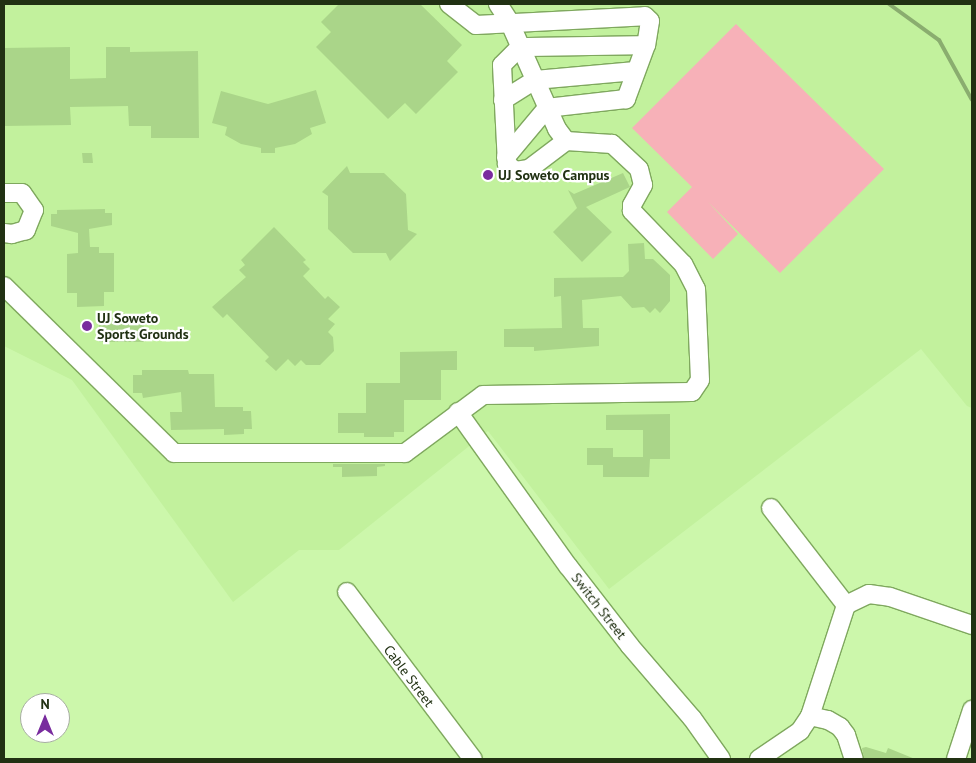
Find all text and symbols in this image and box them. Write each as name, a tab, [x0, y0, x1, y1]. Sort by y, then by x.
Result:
place label: UJ Soweto Campus	[498, 167, 610, 183]
marker: UJ Soweto Campus	[482, 169, 494, 181]
place label: UJ Soweto Sports Grounds	[97, 310, 189, 342]
marker: UJ Soweto Sports Grounds	[81, 320, 93, 332]
street label: Switch Street	[568, 569, 630, 643]
street label: Cable Street	[380, 642, 438, 710]
north arrow	[20, 693, 70, 743]
text: N	[40, 695, 50, 713]

